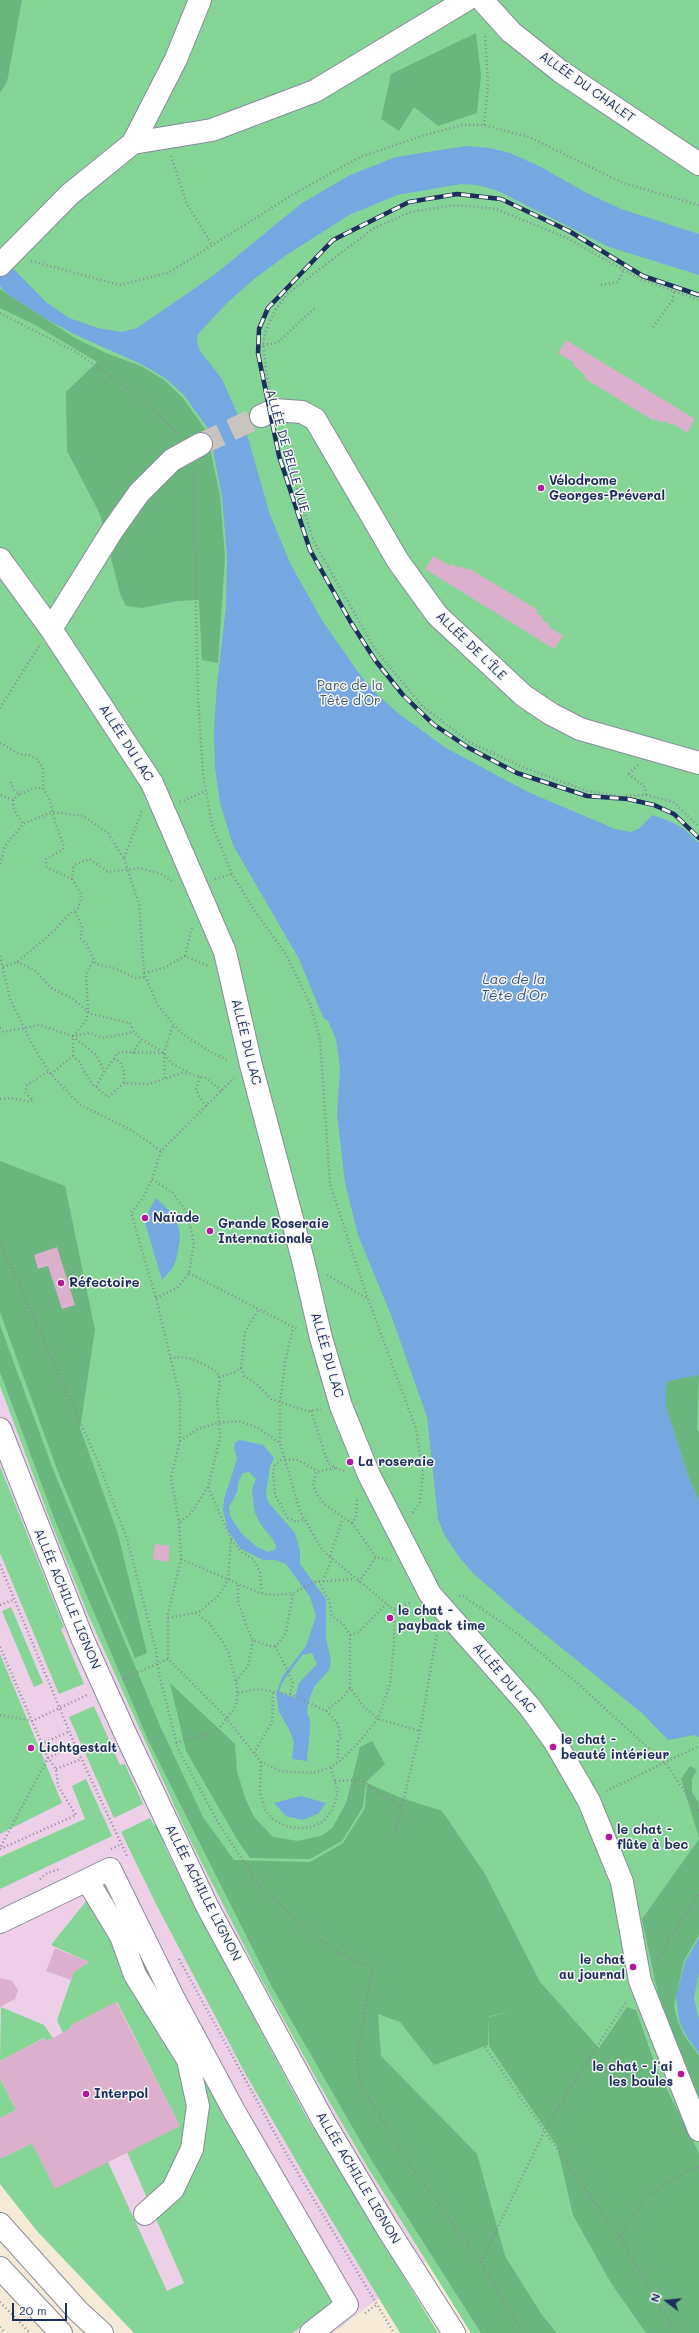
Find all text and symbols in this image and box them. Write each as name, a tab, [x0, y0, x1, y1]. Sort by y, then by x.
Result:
street label: ALLÉE DU CHALET	[536, 48, 638, 126]
street label: ALLÉE DE BELLE VUE	[262, 388, 312, 514]
place label: Vélodrome Georges-Préveral	[549, 473, 665, 504]
marker: Vélodrome Georges-Préveral	[536, 483, 546, 493]
street label: ALLÉE DE L'ÎLE	[433, 608, 509, 684]
park label: Parc de la Tête d'Or	[317, 678, 383, 709]
street label: ALLÉE DU LAC	[96, 702, 156, 784]
water label: Lac de la Tête d'Or	[481, 972, 547, 1004]
street label: ALLÉE DU LAC	[228, 998, 264, 1086]
place label: Naïade	[153, 1210, 199, 1226]
marker: Naïade	[140, 1213, 150, 1223]
place label: Grande Roseraie Internationale	[218, 1216, 329, 1247]
marker: Grande Roseraie Internationale	[205, 1226, 215, 1236]
place label: Réfectoire	[69, 1275, 139, 1291]
marker: Réfectoire	[56, 1278, 66, 1288]
street label: ALLÉE DU LAC	[307, 1311, 347, 1399]
place label: La roseraie	[358, 1454, 434, 1470]
marker: La roseraie	[345, 1457, 355, 1467]
street label: ALLÉE ACHILLE LIGNON	[30, 1526, 104, 1672]
place label: le chat - payback time	[398, 1603, 485, 1634]
marker: le chat - payback time	[385, 1613, 395, 1623]
street label: ALLÉE DU LAC	[469, 1640, 539, 1716]
place label: le chat - beauté intérieur	[561, 1732, 669, 1763]
place label: Lichtgestalt	[39, 1740, 117, 1756]
marker: le chat - beauté intérieur	[548, 1742, 558, 1752]
marker: Lichtgestalt	[26, 1743, 36, 1753]
street label: ALLÉE ACHILLE LIGNON	[162, 1822, 244, 1964]
place label: le chat - flûte à bec	[617, 1822, 688, 1853]
marker: le chat - flûte à bec	[604, 1832, 614, 1842]
place label: le chat au journal	[559, 1952, 625, 1983]
marker: le chat au journal	[628, 1962, 638, 1972]
place label: le chat - j'ai les boules	[592, 2059, 673, 2090]
marker: le chat - j'ai les boules	[676, 2069, 686, 2079]
place label: Interpol	[94, 2086, 148, 2102]
marker: Interpol	[81, 2089, 91, 2099]
street label: ALLÉE ACHILLE LIGNON	[312, 2109, 404, 2247]
north arrow	[647, 2281, 687, 2321]
text: N	[647, 2291, 663, 2304]
scale bar	[14, 2295, 69, 2321]
text: 20 m	[19, 2302, 47, 2318]

